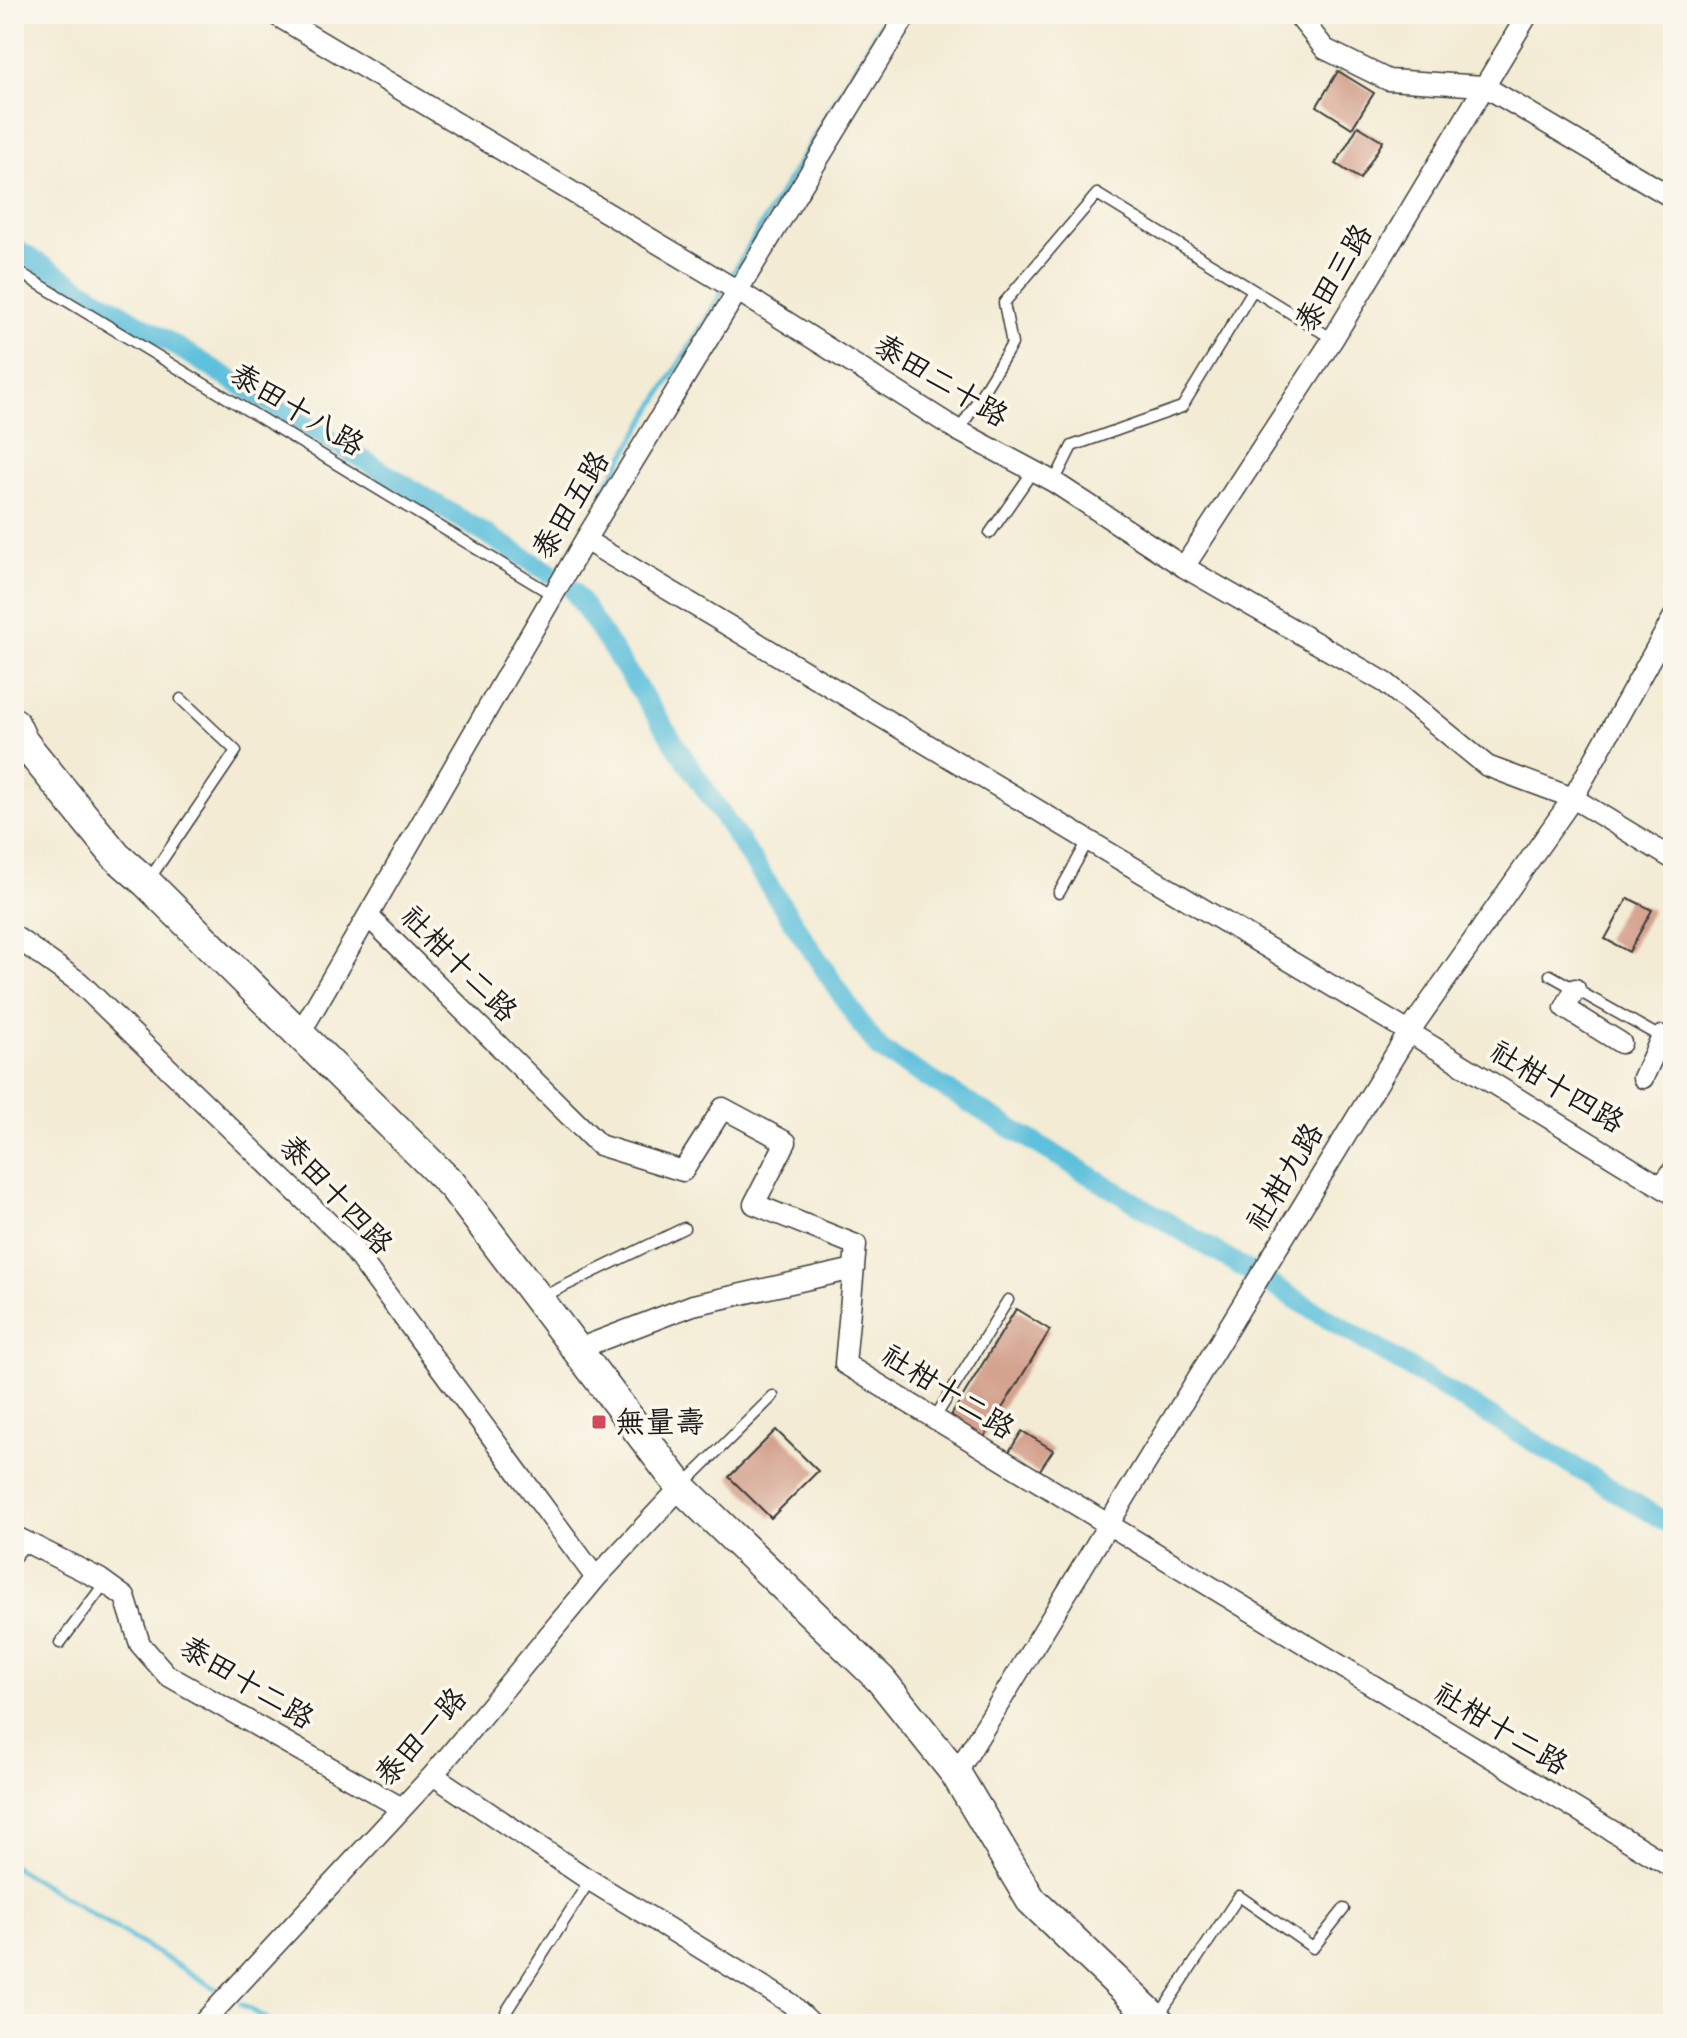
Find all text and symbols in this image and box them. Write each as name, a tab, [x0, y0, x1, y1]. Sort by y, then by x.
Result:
street label: 泰田三路	[1288, 218, 1380, 338]
street label: 泰田二十路	[868, 327, 1014, 435]
street label: 泰田十八路	[224, 356, 370, 464]
street label: 泰田五路	[525, 445, 617, 565]
street label: 社柑十二路	[394, 899, 524, 1029]
street label: 社柑十四路	[1484, 1033, 1630, 1141]
street label: 社柑九路	[1239, 1117, 1331, 1237]
street label: 泰田十四路	[272, 1128, 400, 1262]
street label: 社柑十二路	[875, 1337, 1021, 1447]
place label: 無量壽	[615, 1405, 705, 1440]
marker: 無量壽	[590, 1413, 608, 1431]
street label: 泰田十二路	[174, 1629, 320, 1737]
street label: 社柑十二路	[1428, 1675, 1574, 1783]
street label: 泰田一路	[368, 1681, 474, 1793]

